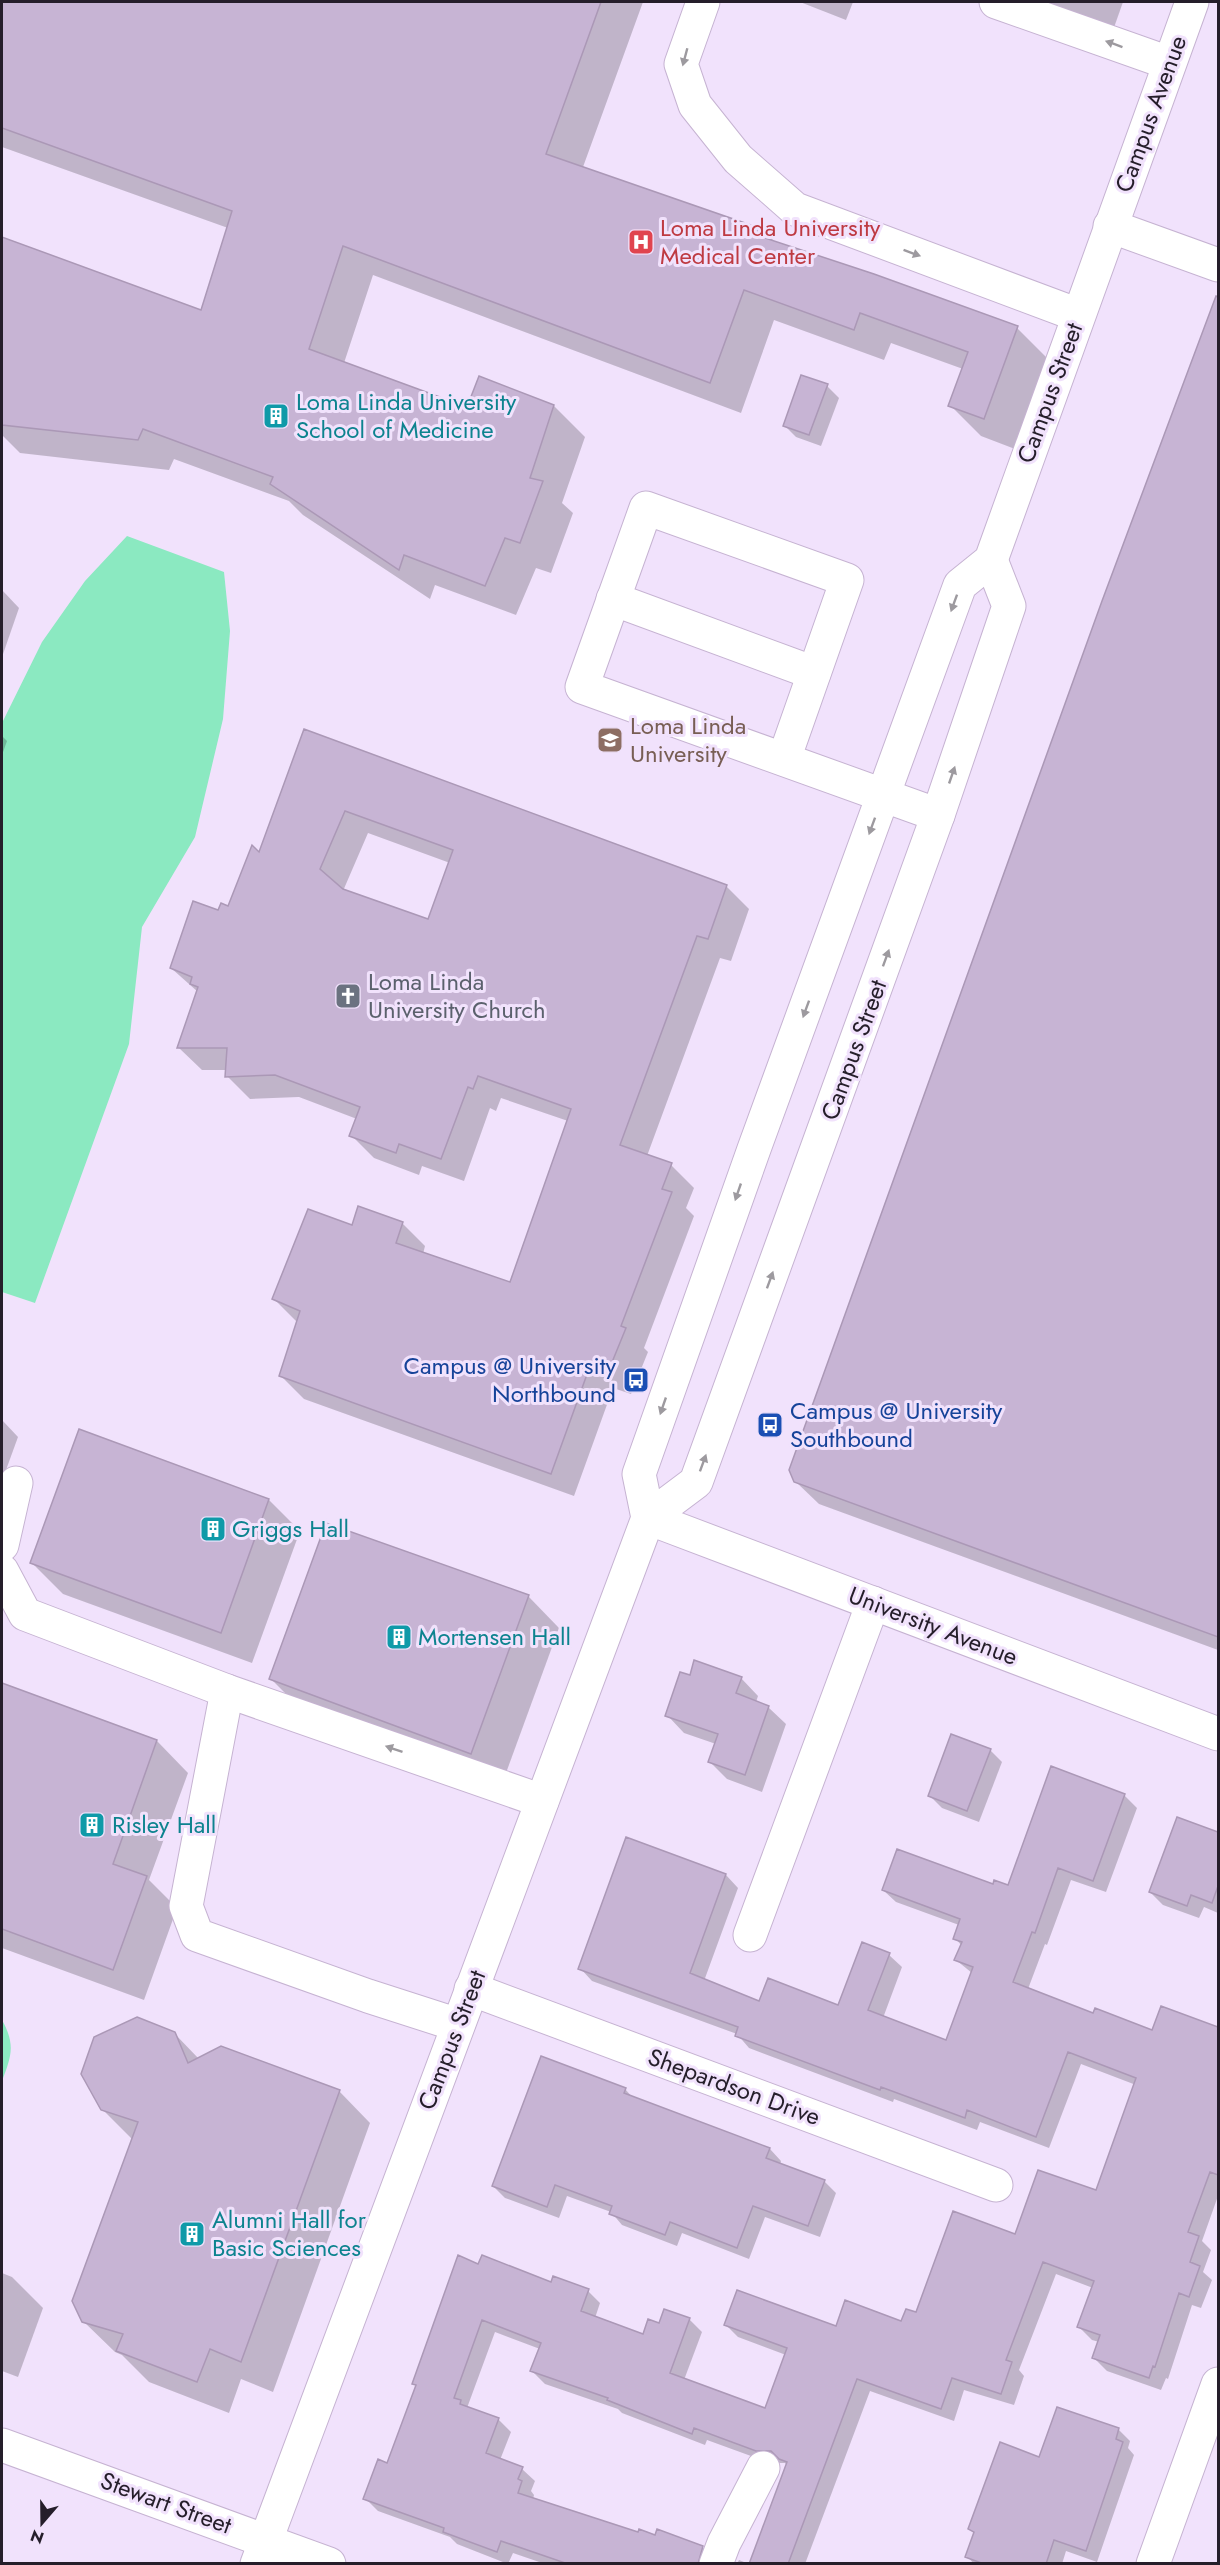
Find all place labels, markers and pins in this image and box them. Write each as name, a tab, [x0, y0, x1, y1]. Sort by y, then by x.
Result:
place label: Loma Linda University Medical Center	[660, 210, 881, 273]
hospital icon: Loma Linda University Medical Center	[626, 227, 656, 257]
place label: Loma Linda University School of Medicine	[296, 384, 517, 447]
building icon: Loma Linda University School of Medicine	[261, 401, 291, 431]
place label: Loma Linda University	[630, 708, 746, 771]
school or university icon: Loma Linda University	[595, 725, 625, 755]
place label: Loma Linda University Church	[368, 964, 546, 1027]
church icon: Loma Linda University Church	[333, 981, 363, 1011]
place label: Campus @ University Northbound	[404, 1348, 616, 1411]
bus stop icon: Campus @ University Northbound	[621, 1365, 651, 1395]
place label: Campus @ University Southbound	[790, 1393, 1003, 1456]
bus stop icon: Campus @ University Southbound	[755, 1410, 785, 1440]
place label: Griggs Hall	[232, 1511, 349, 1546]
building icon: Griggs Hall	[198, 1514, 228, 1544]
place label: Mortensen Hall	[418, 1619, 571, 1654]
building icon: Mortensen Hall	[384, 1622, 414, 1652]
place label: Risley Hall	[112, 1807, 216, 1842]
building icon: Risley Hall	[77, 1810, 107, 1840]
place label: Alumni Hall for Basic Sciences	[212, 2202, 367, 2265]
building icon: Alumni Hall for Basic Sciences	[177, 2219, 207, 2249]

